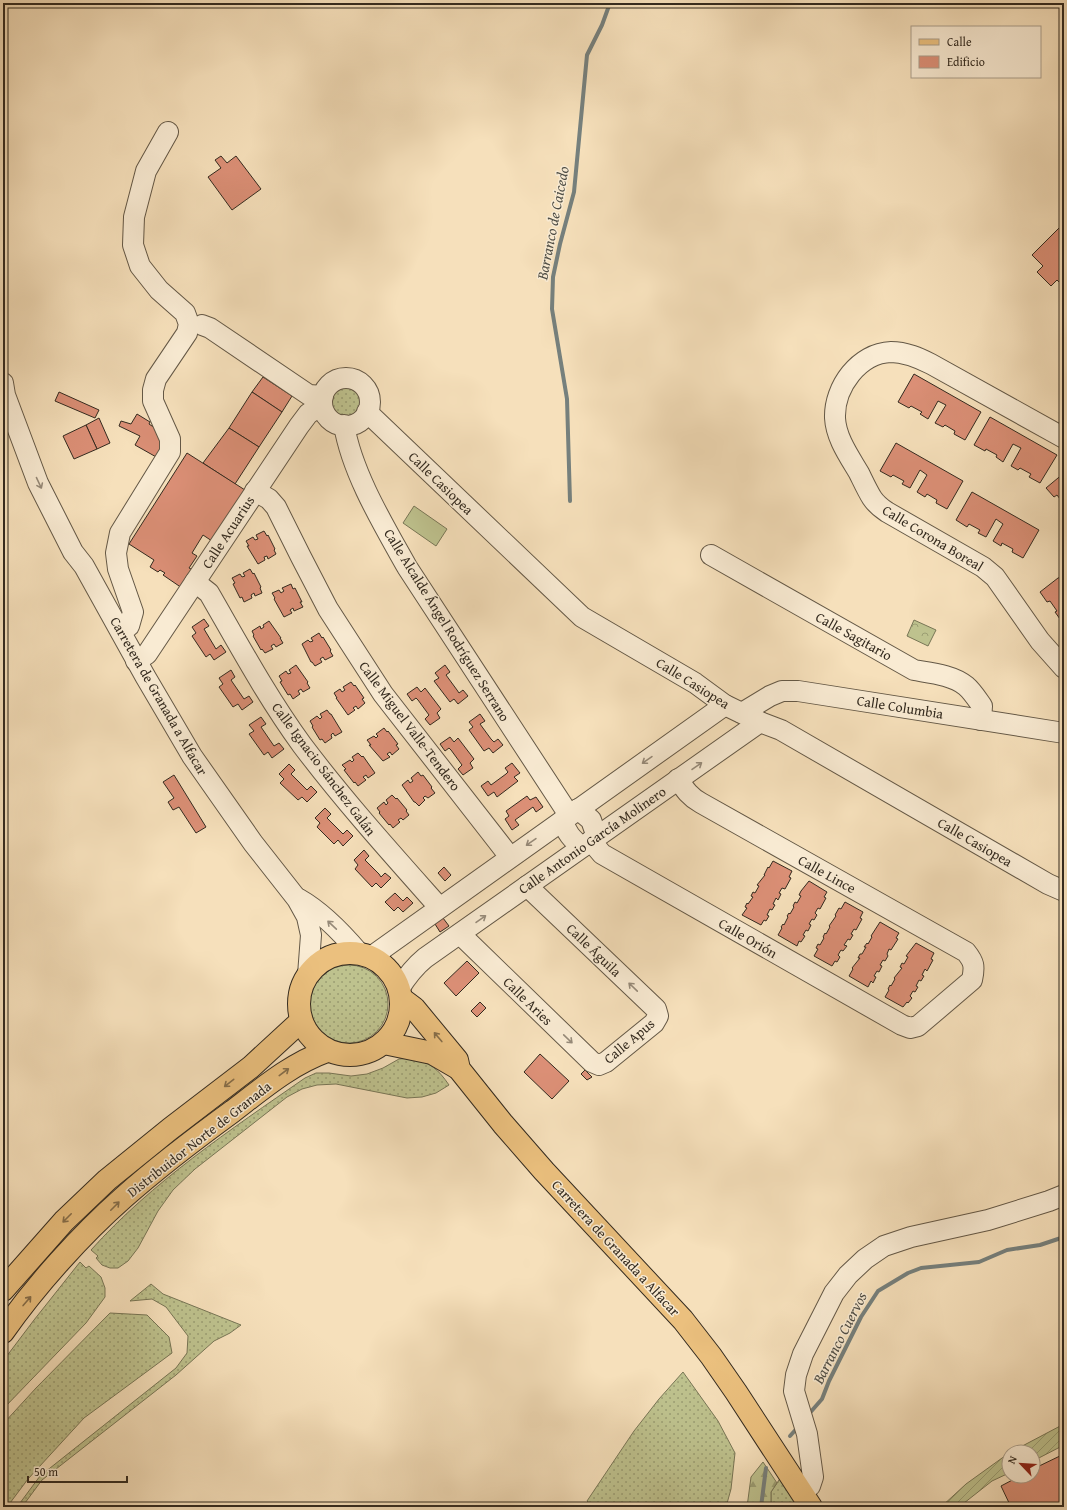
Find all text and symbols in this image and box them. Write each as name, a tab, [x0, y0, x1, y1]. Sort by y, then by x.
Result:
legend	[911, 26, 1041, 78]
text: Calle	[947, 33, 972, 50]
text: Edificio	[947, 53, 985, 70]
water label: Barranco de Caicedo	[531, 164, 574, 282]
street label: Calle Casiopea	[404, 447, 478, 519]
one-way arrow	[36, 477, 43, 489]
street label: Calle Acuarius	[197, 492, 259, 572]
street label: Calle Corona Boreal	[879, 500, 987, 576]
street label: Calle Alcalde Ángel Rodríguez Serrano	[379, 525, 515, 725]
street label: Calle Sagitario	[812, 607, 896, 665]
street label: Carretera de Granada a Alfacar	[105, 613, 213, 779]
street label: Calle Casiopea	[652, 652, 734, 714]
street label: Calle Miguel Valle-Tendero	[354, 657, 466, 795]
street label: Calle Columbia	[855, 690, 945, 724]
street label: Calle Ignacio Sánchez Galán	[267, 698, 381, 840]
one-way arrow	[642, 756, 653, 764]
one-way arrow	[692, 762, 703, 770]
street label: Calle Antonio García Molinero	[514, 781, 670, 899]
street label: Calle Casiopea	[934, 813, 1016, 872]
one-way arrow	[526, 838, 537, 846]
street label: Calle Lince	[795, 850, 860, 898]
street label: Calle Orión	[715, 913, 781, 963]
one-way arrow	[475, 915, 486, 923]
street label: Calle Águila	[562, 919, 626, 982]
one-way arrow	[327, 920, 337, 930]
street label: Calle Aries	[499, 972, 557, 1030]
one-way arrow	[628, 982, 638, 992]
street label: Calle Apus	[599, 1014, 659, 1068]
one-way arrow	[433, 1031, 442, 1042]
one-way arrow	[563, 1034, 573, 1044]
one-way arrow	[278, 1068, 289, 1077]
street label: Distribuidor Norte de Granada	[123, 1076, 275, 1202]
one-way arrow	[224, 1079, 235, 1087]
street label: Carretera de Granada a Alfacar	[547, 1175, 685, 1321]
one-way arrow	[110, 1201, 120, 1211]
one-way arrow	[62, 1213, 72, 1223]
water label: Barranco Cuervos	[807, 1288, 872, 1388]
one-way arrow	[22, 1296, 31, 1307]
north arrow	[1001, 1444, 1041, 1484]
text: N	[1003, 1452, 1021, 1466]
scale bar	[28, 1458, 127, 1484]
text: 50 m	[34, 1463, 58, 1480]

